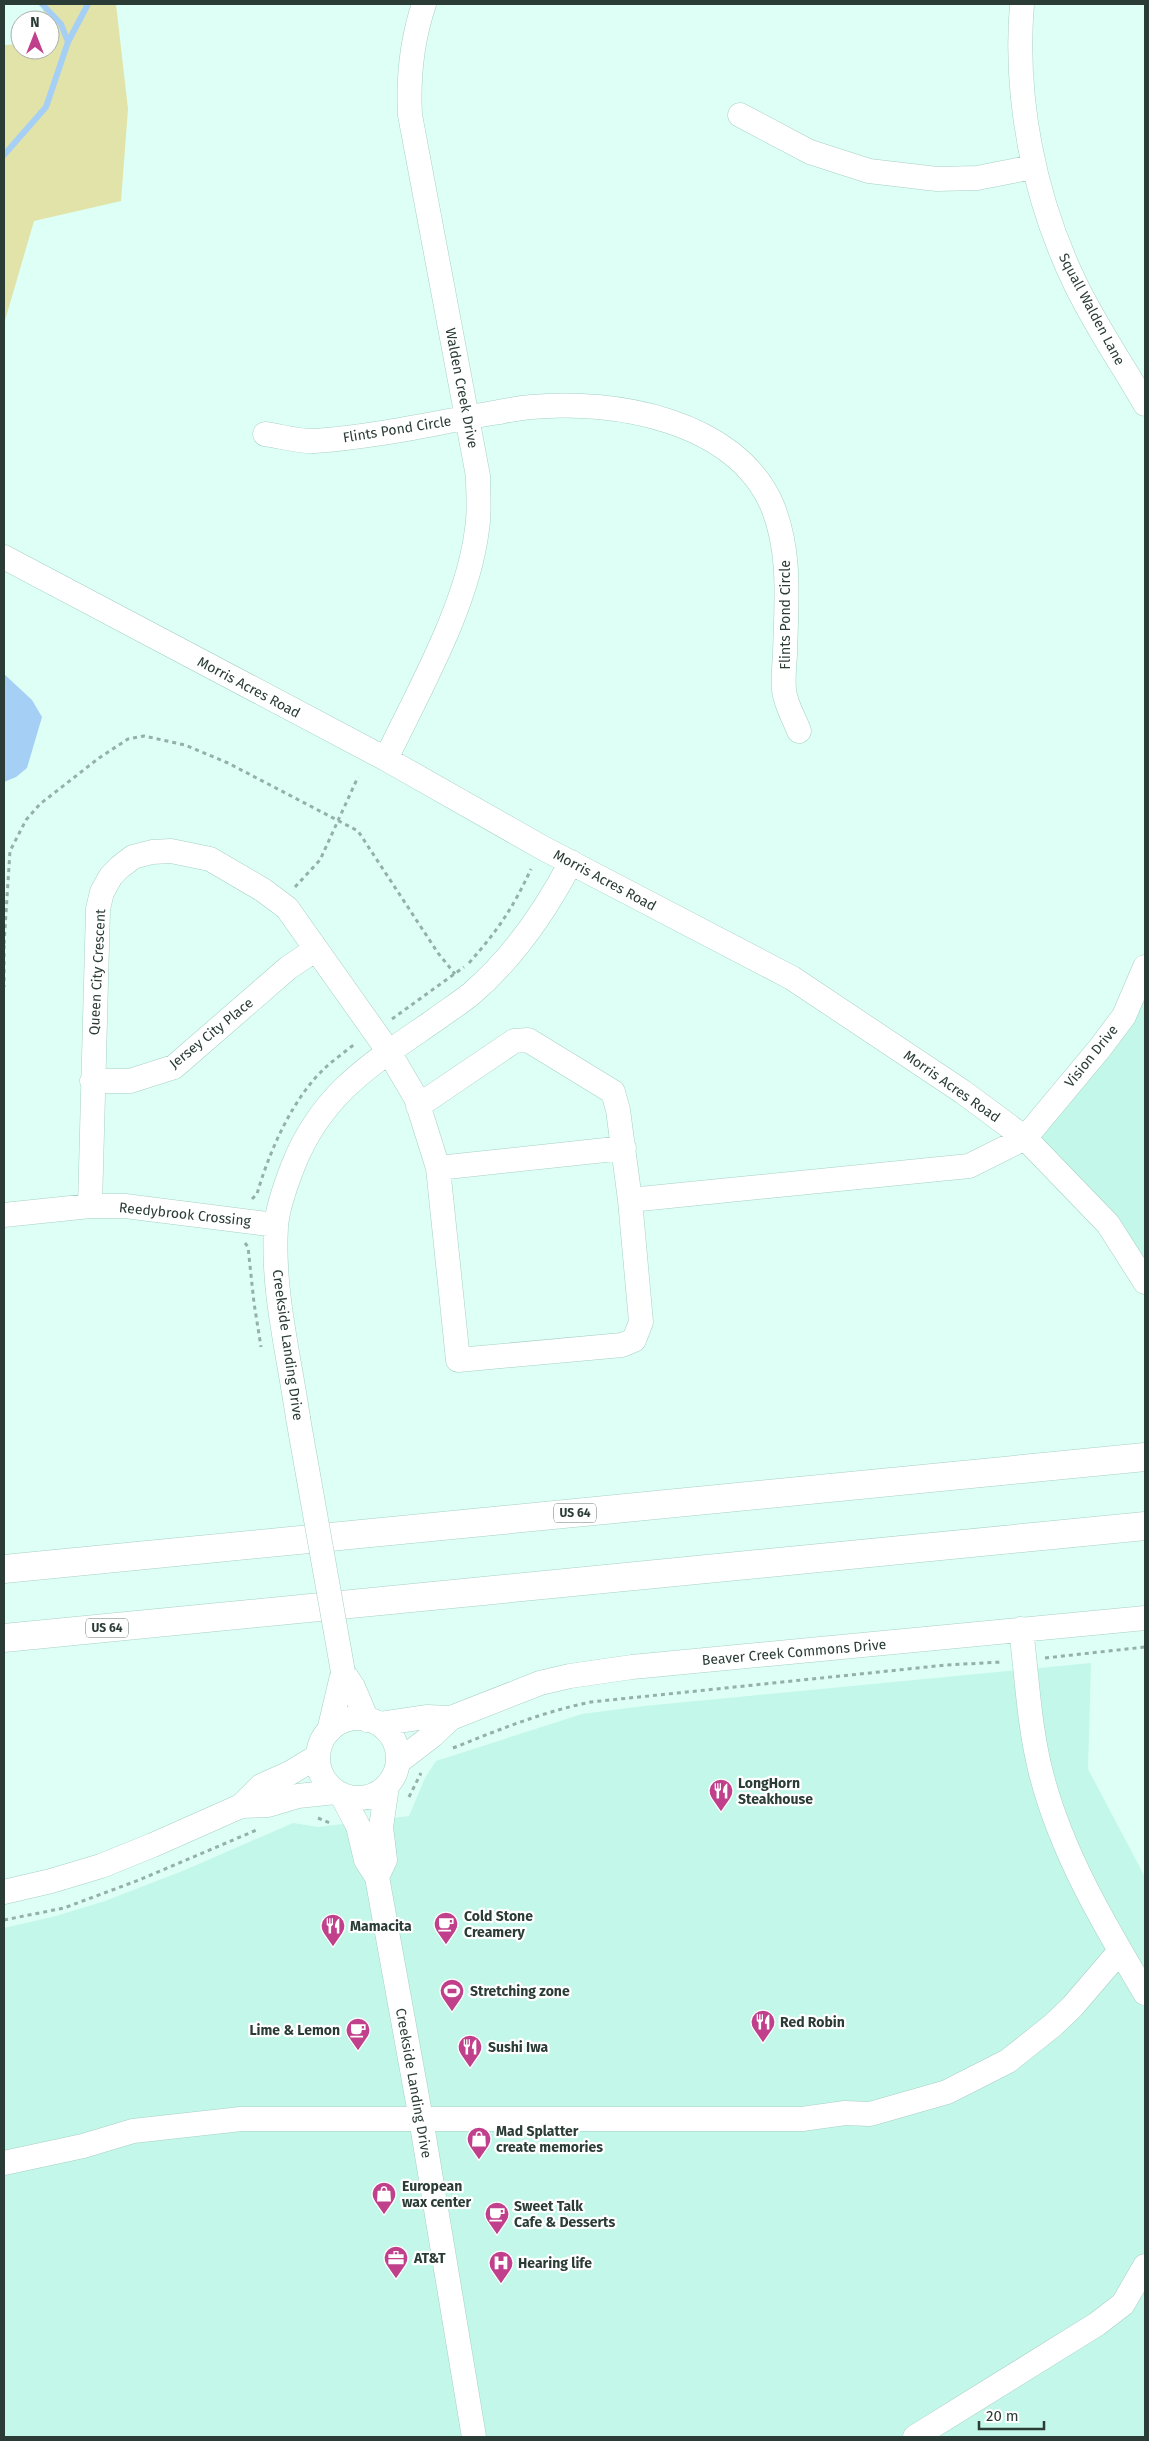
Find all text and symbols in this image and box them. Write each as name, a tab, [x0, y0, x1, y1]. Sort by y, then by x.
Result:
north arrow	[10, 10, 60, 60]
text: N	[30, 14, 40, 31]
street label: Squall Walden Lane	[1055, 250, 1128, 368]
street label: Walden Creek Drive	[442, 327, 482, 450]
street label: Flints Pond Circle	[342, 413, 453, 446]
street label: Flints Pond Circle	[777, 560, 794, 670]
street label: Morris Acres Road	[194, 653, 303, 722]
street label: Morris Acres Road	[550, 846, 659, 915]
street label: Queen City Crescent	[86, 908, 109, 1036]
street label: Jersey City Place	[166, 994, 257, 1072]
street label: Vision Drive	[1061, 1022, 1122, 1091]
street label: Morris Acres Road	[900, 1047, 1003, 1126]
street label: Reedybrook Crossing	[118, 1199, 252, 1230]
street label: Creekside Landing Drive	[268, 1269, 307, 1422]
road number: US 64	[554, 1504, 596, 1522]
road number: US 64	[86, 1619, 128, 1638]
street label: Beaver Creek Commons Drive	[701, 1636, 887, 1669]
place label: LongHorn Steakhouse	[738, 1775, 813, 1808]
restaurant icon: LongHorn Steakhouse	[708, 1778, 734, 1812]
place label: Cold Stone Creamery	[464, 1908, 533, 1941]
cafe icon: Cold Stone Creamery	[433, 1911, 459, 1945]
restaurant icon: Mamacita	[320, 1913, 346, 1947]
place label: Mamacita	[350, 1918, 412, 1935]
sports icon: Stretching zone	[439, 1978, 465, 2012]
place label: Stretching zone	[470, 1983, 570, 2000]
street label: Creekside Landing Drive	[392, 2007, 435, 2159]
restaurant icon: Red Robin	[750, 2009, 776, 2043]
place label: Red Robin	[780, 2014, 845, 2031]
cafe icon: Lime & Lemon	[345, 2017, 371, 2051]
place label: Lime & Lemon	[249, 2022, 340, 2039]
restaurant icon: Sushi Iwa	[457, 2034, 483, 2068]
place label: Sushi Iwa	[488, 2039, 549, 2056]
place label: Mad Splatter create memories	[496, 2123, 603, 2156]
shop icon: Mad Splatter create memories	[466, 2126, 492, 2160]
place label: European wax center	[402, 2178, 472, 2211]
shop icon: European wax center	[371, 2181, 397, 2215]
place label: Sweet Talk Cafe & Desserts	[514, 2198, 615, 2231]
cafe icon: Sweet Talk Cafe & Desserts	[484, 2201, 510, 2235]
office icon: AT&T	[383, 2245, 409, 2279]
place label: AT&T	[413, 2250, 446, 2267]
hospital icon: Hearing life	[488, 2250, 514, 2284]
place label: Hearing life	[518, 2255, 592, 2272]
scale bar	[979, 2398, 1044, 2430]
text: 20 m	[986, 2407, 1019, 2425]

